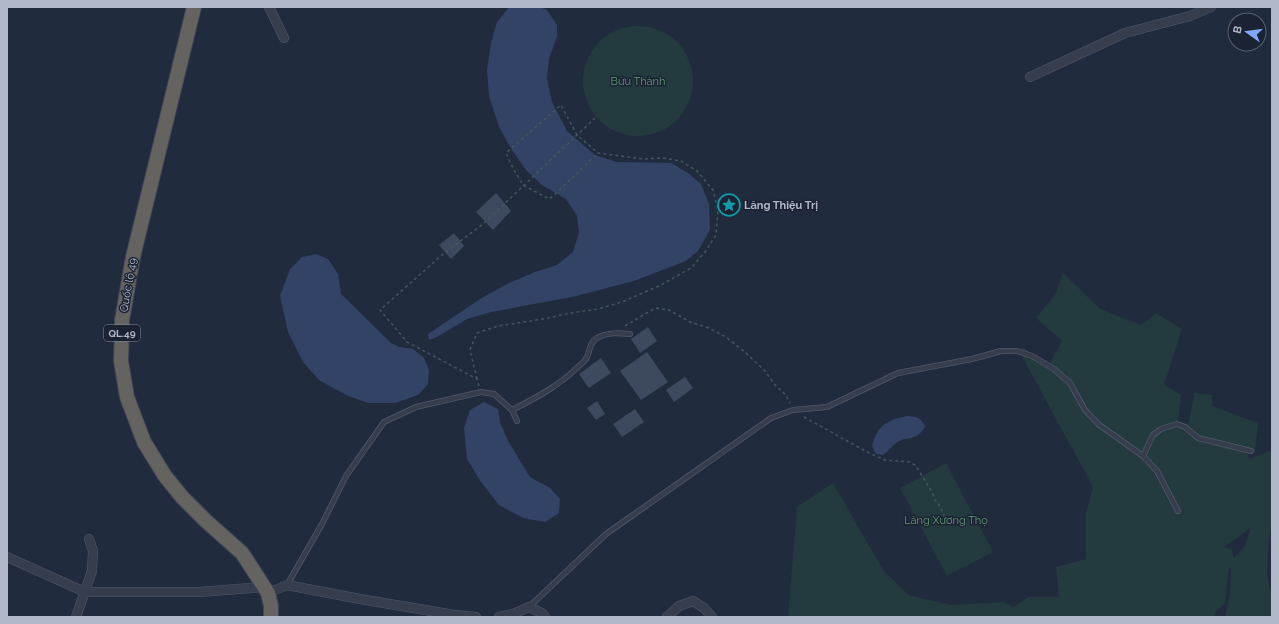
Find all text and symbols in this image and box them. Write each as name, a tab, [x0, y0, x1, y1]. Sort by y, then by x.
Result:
north arrow	[1227, 12, 1267, 52]
text: B	[1231, 24, 1245, 35]
park label: Bửu Thành	[611, 75, 665, 88]
place icon: Lăng Thiệu Trị	[716, 192, 742, 218]
place label: Lăng Thiệu Trị	[744, 199, 818, 212]
street label: Quốc lộ 49	[117, 257, 140, 313]
road number: QL.49	[104, 325, 140, 341]
park label: Lăng Xương Thọ	[904, 514, 988, 527]

